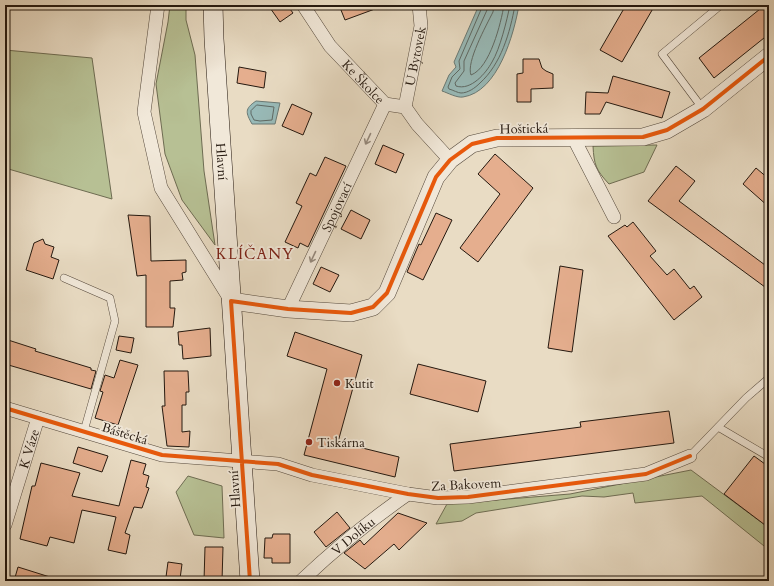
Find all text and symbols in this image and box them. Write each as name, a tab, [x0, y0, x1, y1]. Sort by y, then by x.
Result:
street label: U Bytovek	[401, 25, 431, 88]
street label: Ke Školce	[338, 56, 388, 108]
street label: Hoštická	[500, 120, 549, 138]
one-way arrow	[364, 133, 371, 145]
street label: Hlavní	[211, 143, 231, 181]
street label: Spojovací	[318, 179, 357, 235]
district label: KLÍČANY	[216, 244, 294, 264]
one-way arrow	[309, 251, 316, 263]
place label: Kutit	[345, 375, 374, 393]
marker: Kutit	[332, 378, 342, 388]
street label: Báštěcká	[99, 418, 150, 450]
street label: K Váze	[15, 427, 44, 471]
place label: Tiskárna	[317, 434, 365, 452]
marker: Tiskárna	[304, 437, 314, 447]
street label: Hlavní	[225, 469, 245, 508]
street label: Za Bakovem	[430, 474, 502, 496]
street label: V Dolíku	[328, 513, 379, 560]

